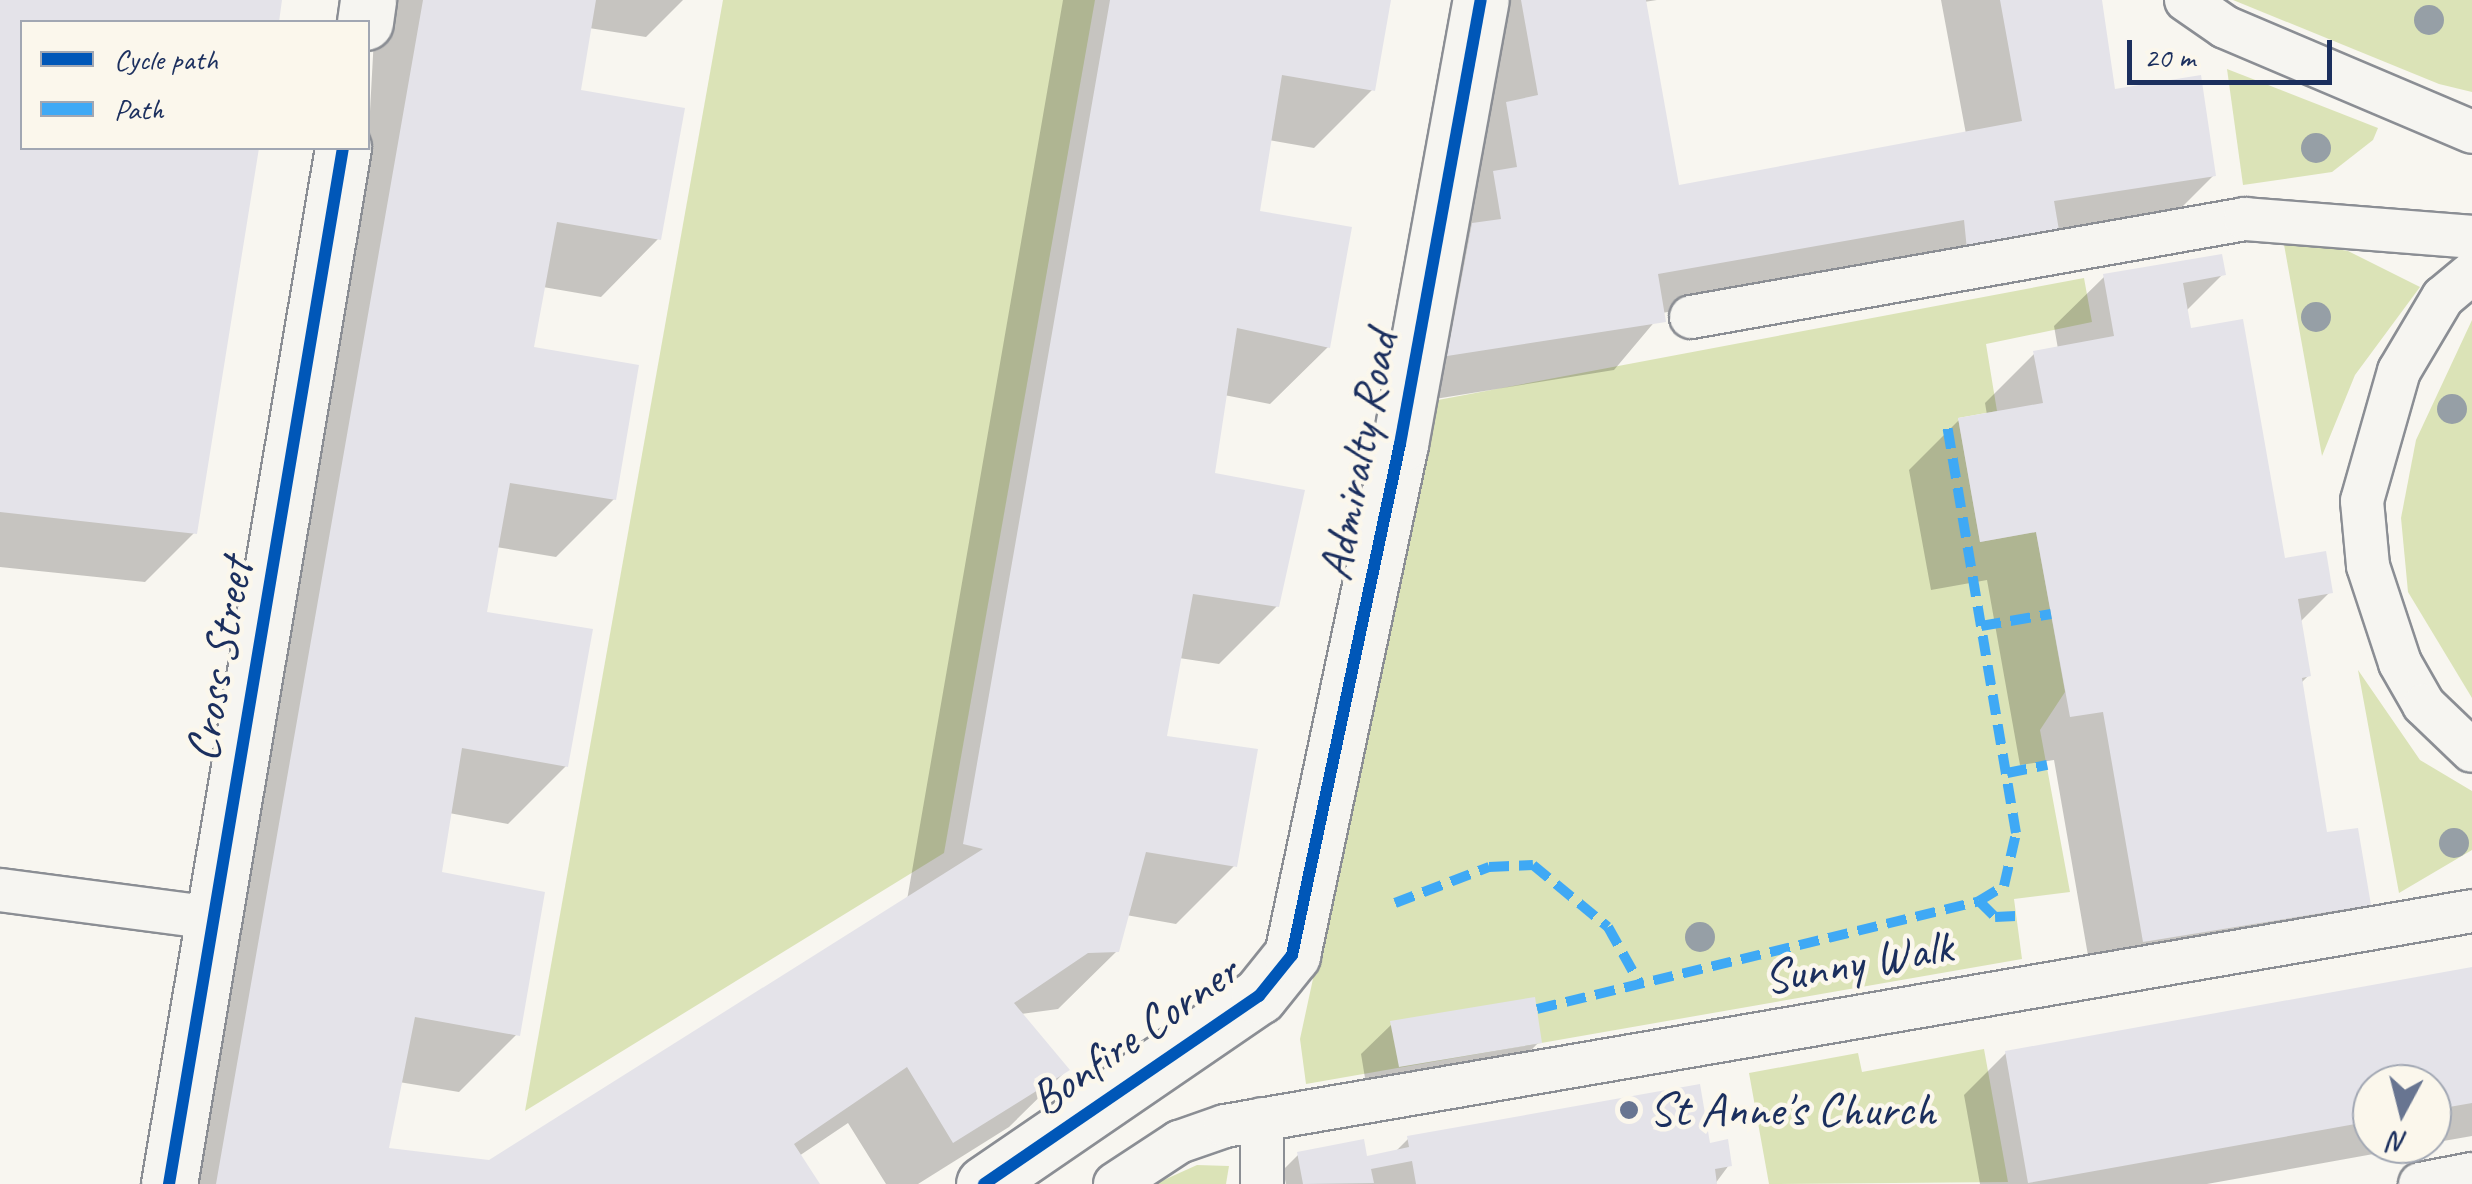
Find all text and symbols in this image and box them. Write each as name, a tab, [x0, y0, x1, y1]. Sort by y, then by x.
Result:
legend	[20, 20, 370, 150]
scale bar	[2132, 20, 2337, 82]
text: 20 m	[2144, 38, 2195, 76]
text: Cycle path	[114, 40, 218, 78]
text: Path	[114, 90, 163, 128]
street label: Admiralty Road	[1306, 328, 1410, 584]
street label: Cross Street	[173, 554, 265, 766]
street label: Sunny Walk	[1758, 917, 1958, 1007]
street label: Bonfire Corner	[1019, 942, 1249, 1128]
north arrow	[2352, 1064, 2452, 1164]
place label: St Anne's Church	[1649, 1081, 1937, 1139]
marker: St Anne's Church	[1618, 1099, 1640, 1121]
text: N	[2388, 1124, 2409, 1161]

